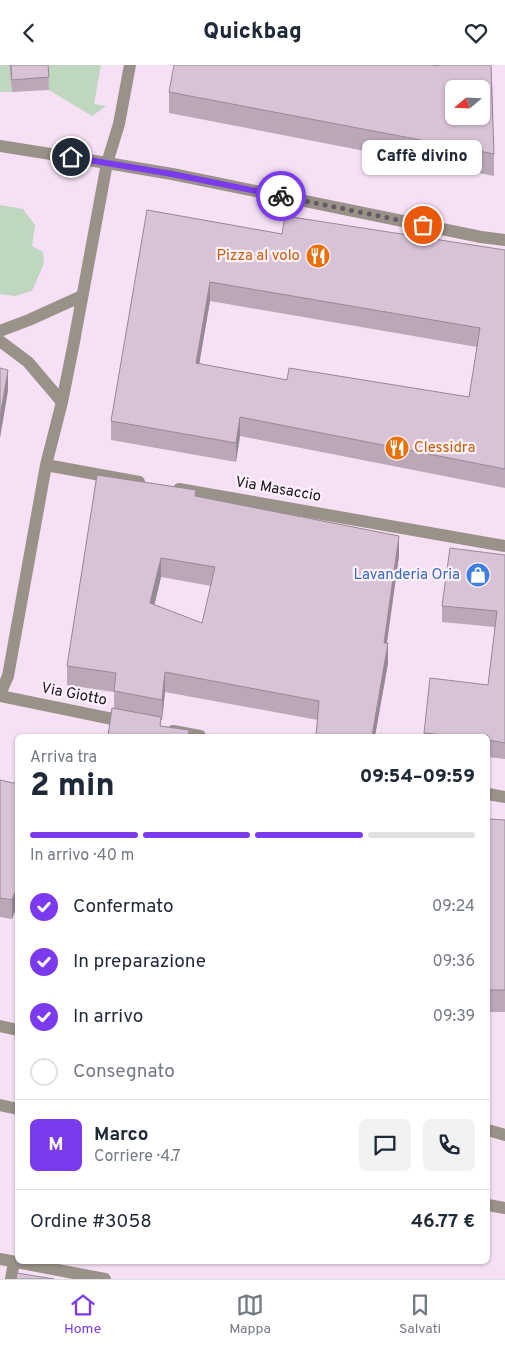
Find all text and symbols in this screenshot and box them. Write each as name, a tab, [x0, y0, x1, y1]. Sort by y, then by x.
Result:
icon: back	[15, 19, 43, 47]
text: Quickbag	[203, 19, 302, 46]
icon: heart	[462, 19, 490, 47]
north arrow	[445, 80, 490, 125]
map controls	[445, 80, 490, 125]
pin	[50, 136, 92, 178]
callout: Caffè divino	[363, 140, 483, 175]
icon: home	[57, 143, 85, 171]
text: Caffè divino	[376, 147, 468, 167]
courier	[256, 171, 306, 221]
icon: bike	[267, 182, 295, 210]
pin	[402, 204, 444, 246]
icon: bag	[409, 211, 437, 239]
restaurant icon: Pizza al volo	[305, 243, 331, 269]
place label: Pizza al volo	[217, 247, 300, 266]
restaurant icon: Clessidra	[384, 435, 410, 461]
place label: Clessidra	[414, 439, 475, 458]
street label: Via Masaccio	[234, 473, 322, 507]
shop icon: Lavanderia Oria	[465, 562, 491, 588]
place label: Lavanderia Oria	[354, 566, 460, 585]
street label: Via Giotto	[39, 679, 109, 711]
text: Arriva tra	[30, 748, 97, 768]
text: 09:54–09:59	[360, 765, 475, 789]
text: 2 min	[30, 767, 115, 807]
text: In arrivo · 40 m	[30, 846, 134, 866]
icon: check	[30, 893, 58, 921]
text: Confermato	[73, 895, 174, 919]
text: 09:24	[432, 897, 475, 917]
icon: check	[30, 948, 58, 976]
text: In preparazione	[73, 950, 206, 974]
text: 09:36	[432, 952, 475, 972]
icon: check	[30, 1003, 58, 1031]
text: In arrivo	[73, 1005, 143, 1029]
text: 09:39	[433, 1007, 475, 1027]
text: Consegnato	[73, 1060, 175, 1084]
button: chat	[359, 1119, 411, 1171]
button: phone	[423, 1119, 475, 1171]
text: Marco	[94, 1123, 149, 1147]
text: M	[48, 1133, 64, 1157]
text: Corriere · 4.7	[94, 1147, 181, 1167]
text: Ordine #3058	[30, 1210, 152, 1234]
text: 46.77 €	[411, 1210, 475, 1234]
tab: Home	[64, 1291, 101, 1338]
tab: Mappa	[229, 1291, 271, 1338]
tab: Salvati	[399, 1291, 441, 1338]

